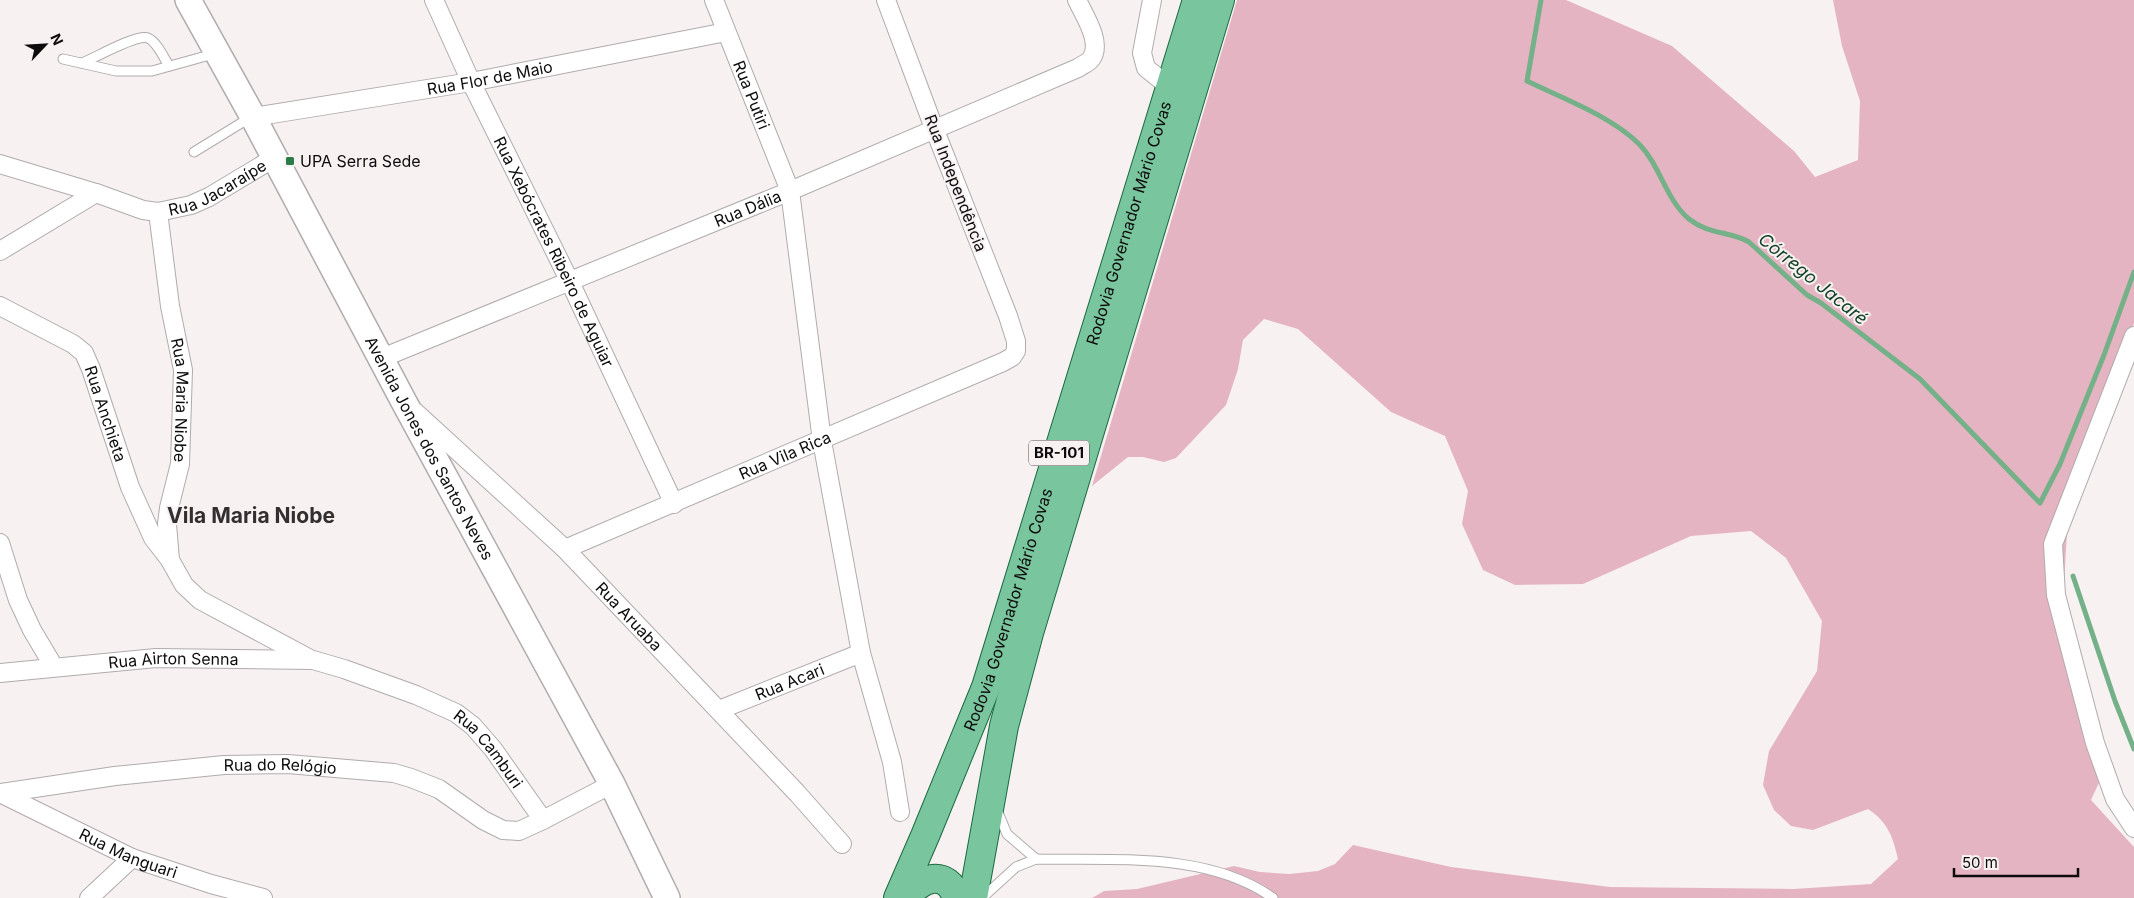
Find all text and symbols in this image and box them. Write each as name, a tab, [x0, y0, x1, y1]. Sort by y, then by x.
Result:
north arrow	[20, 20, 70, 70]
text: N	[47, 31, 67, 48]
street label: Rua Flor de Maio	[426, 56, 554, 99]
street label: Rua Putiri	[729, 58, 774, 132]
street label: Rodovia Governador Mário Covas	[1082, 99, 1175, 347]
street label: Rua Independência	[921, 112, 991, 254]
street label: Rua Xebócrates Ribeiro de Aguiar	[490, 133, 618, 370]
place label: UPA Serra Sede	[300, 151, 421, 171]
street label: Rua Jacaraípe	[166, 155, 270, 220]
marker: UPA Serra Sede	[284, 155, 296, 167]
street label: Rua Dália	[711, 186, 784, 231]
water label: Córrego Jacaré	[1755, 228, 1872, 329]
street label: Avenida Jones dos Santos Neves	[361, 333, 498, 563]
street label: Rua Maria Niobe	[167, 336, 193, 463]
street label: Rua Anchieta	[81, 363, 131, 464]
street label: Rua Vila Rica	[736, 427, 834, 484]
road number: BR-101	[1029, 440, 1089, 466]
street label: Rodovia Governador Mário Covas	[959, 486, 1056, 734]
district label: Vila Maria Niobe	[167, 503, 335, 528]
street label: Rua Aruaba	[592, 578, 666, 655]
street label: Rua Airton Senna	[107, 648, 239, 673]
street label: Rua Acari	[752, 659, 827, 705]
street label: Rua Camburi	[450, 705, 527, 792]
street label: Rua do Relógio	[223, 754, 337, 778]
street label: Rua Manguari	[76, 824, 180, 882]
scale bar	[1954, 846, 2078, 878]
text: 50 m	[1962, 853, 1998, 872]

